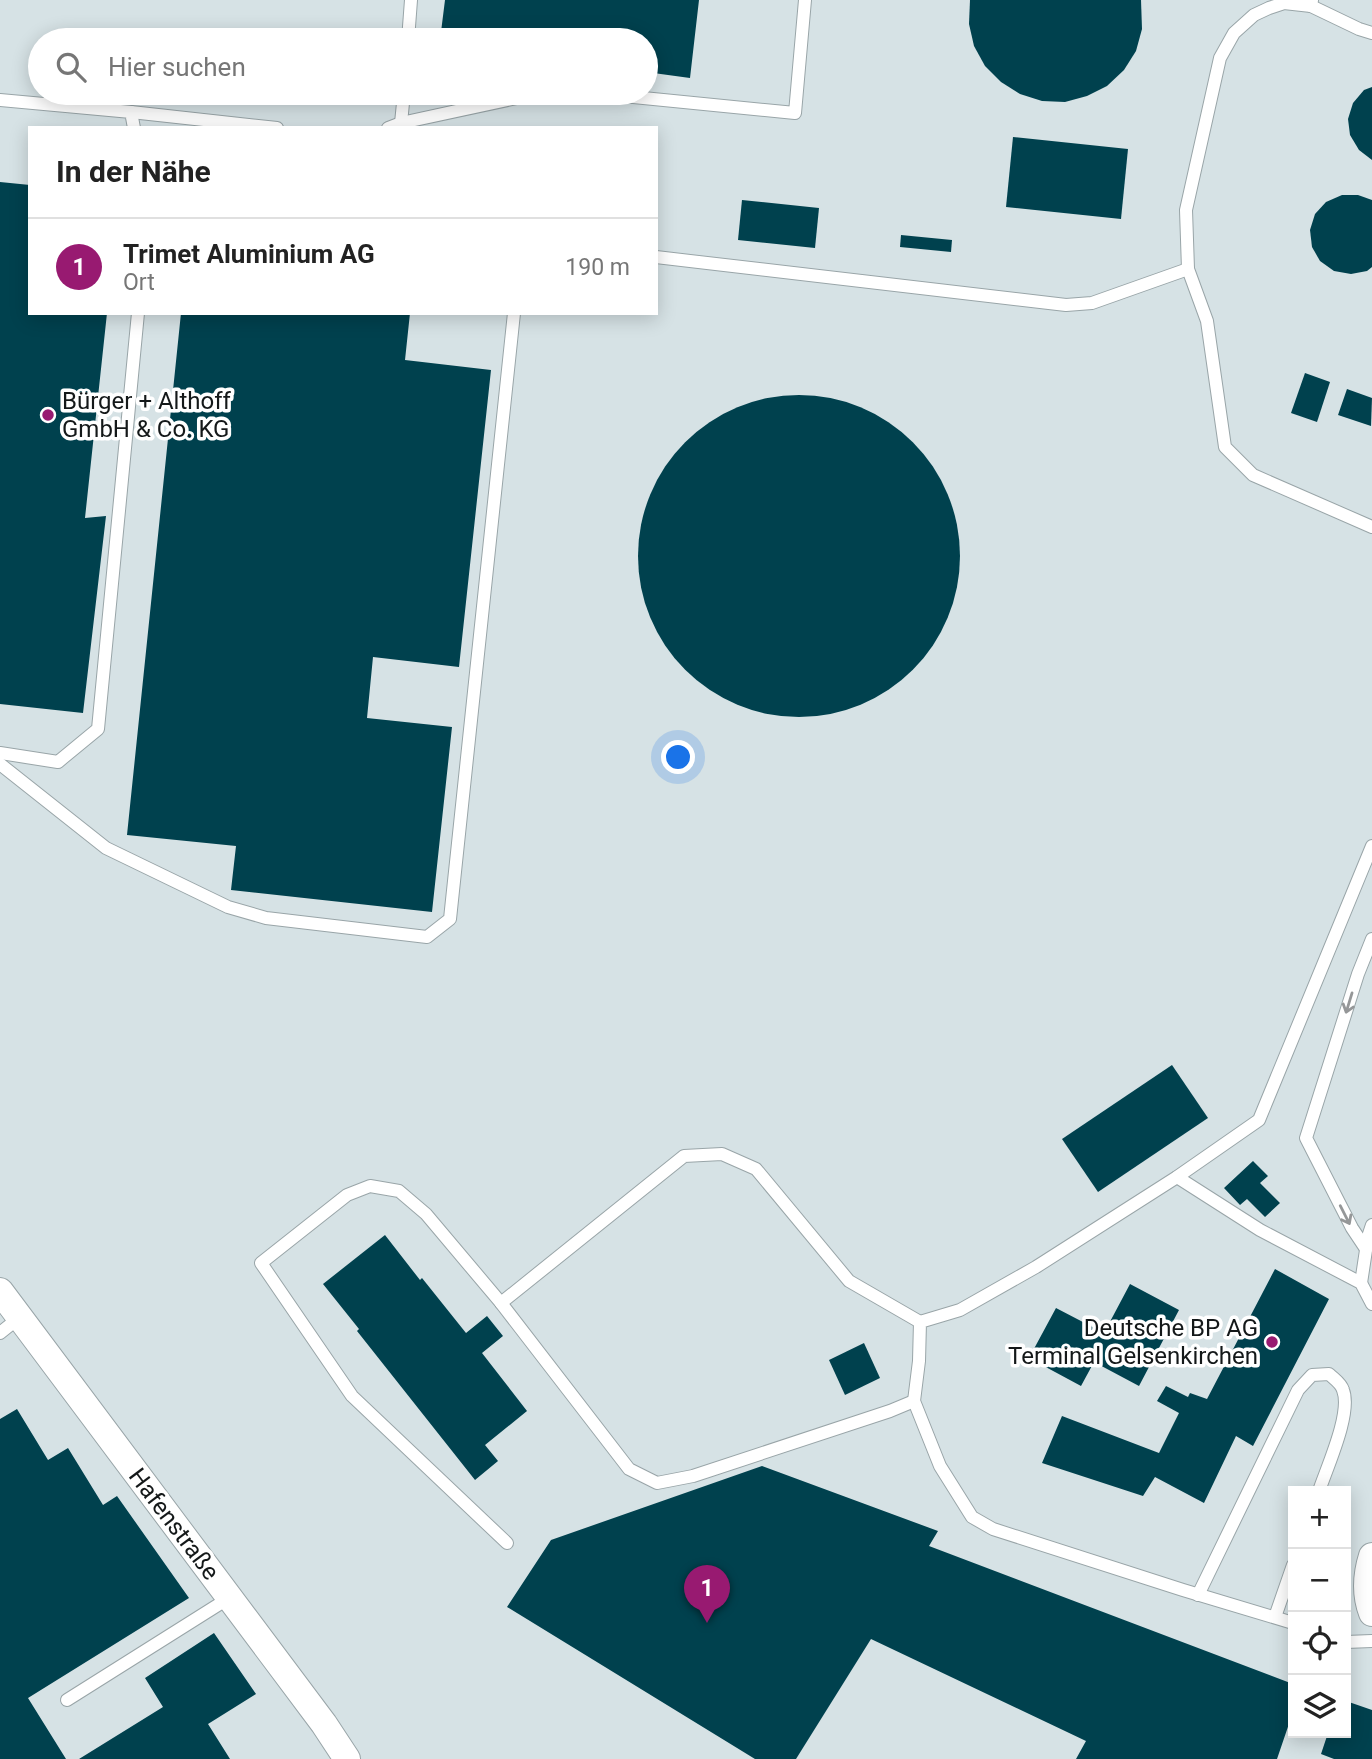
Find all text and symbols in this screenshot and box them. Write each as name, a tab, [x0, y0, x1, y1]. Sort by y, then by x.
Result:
search box	[28, 28, 658, 105]
icon: search	[52, 48, 90, 86]
text: Hier suchen	[108, 52, 246, 82]
text: In der Nähe	[56, 154, 211, 189]
text: Trimet Aluminium AG	[123, 239, 375, 269]
text: 1	[72, 254, 86, 281]
text: 190 m	[565, 254, 630, 281]
text: Ort	[123, 269, 155, 296]
place label: Bürger + Althoff GmbH & Co. KG	[62, 387, 232, 443]
marker: Bürger + Althoff GmbH & Co. KG	[40, 407, 56, 423]
your location	[661, 740, 695, 774]
one-way arrow	[1342, 992, 1355, 1014]
one-way arrow	[1339, 1204, 1353, 1225]
place label: Deutsche BP AG Terminal Gelsenkirchen	[1008, 1314, 1258, 1370]
marker: Deutsche BP AG Terminal Gelsenkirchen	[1264, 1334, 1280, 1350]
street label: Hafenstraße	[123, 1463, 225, 1585]
map controls	[1288, 1486, 1351, 1738]
button: +	[1288, 1486, 1351, 1549]
button: −	[1288, 1549, 1351, 1612]
pin: 1	[684, 1565, 730, 1623]
button: locate	[1288, 1612, 1351, 1675]
button: layers	[1288, 1675, 1351, 1738]

